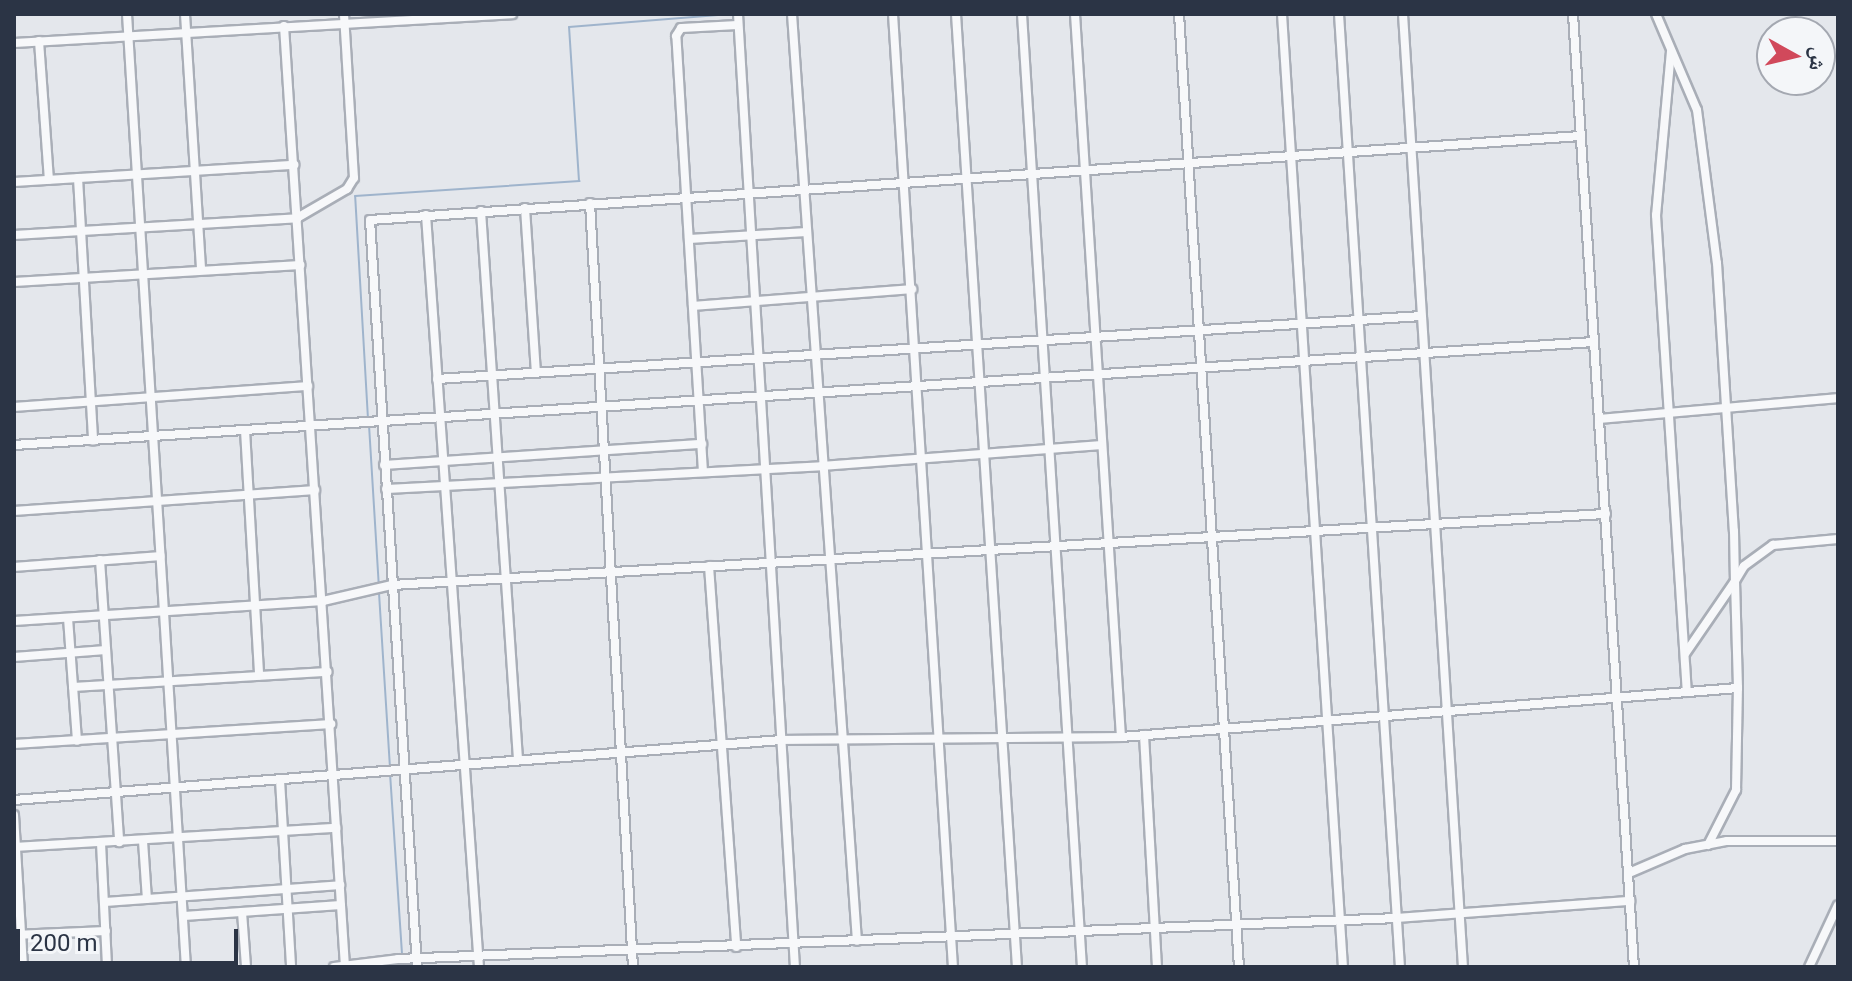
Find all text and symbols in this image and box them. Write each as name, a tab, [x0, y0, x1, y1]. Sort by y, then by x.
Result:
north arrow	[1756, 16, 1836, 96]
text: ش	[1804, 46, 1832, 72]
scale bar	[20, 913, 242, 963]
text: 200 m	[30, 929, 97, 957]

